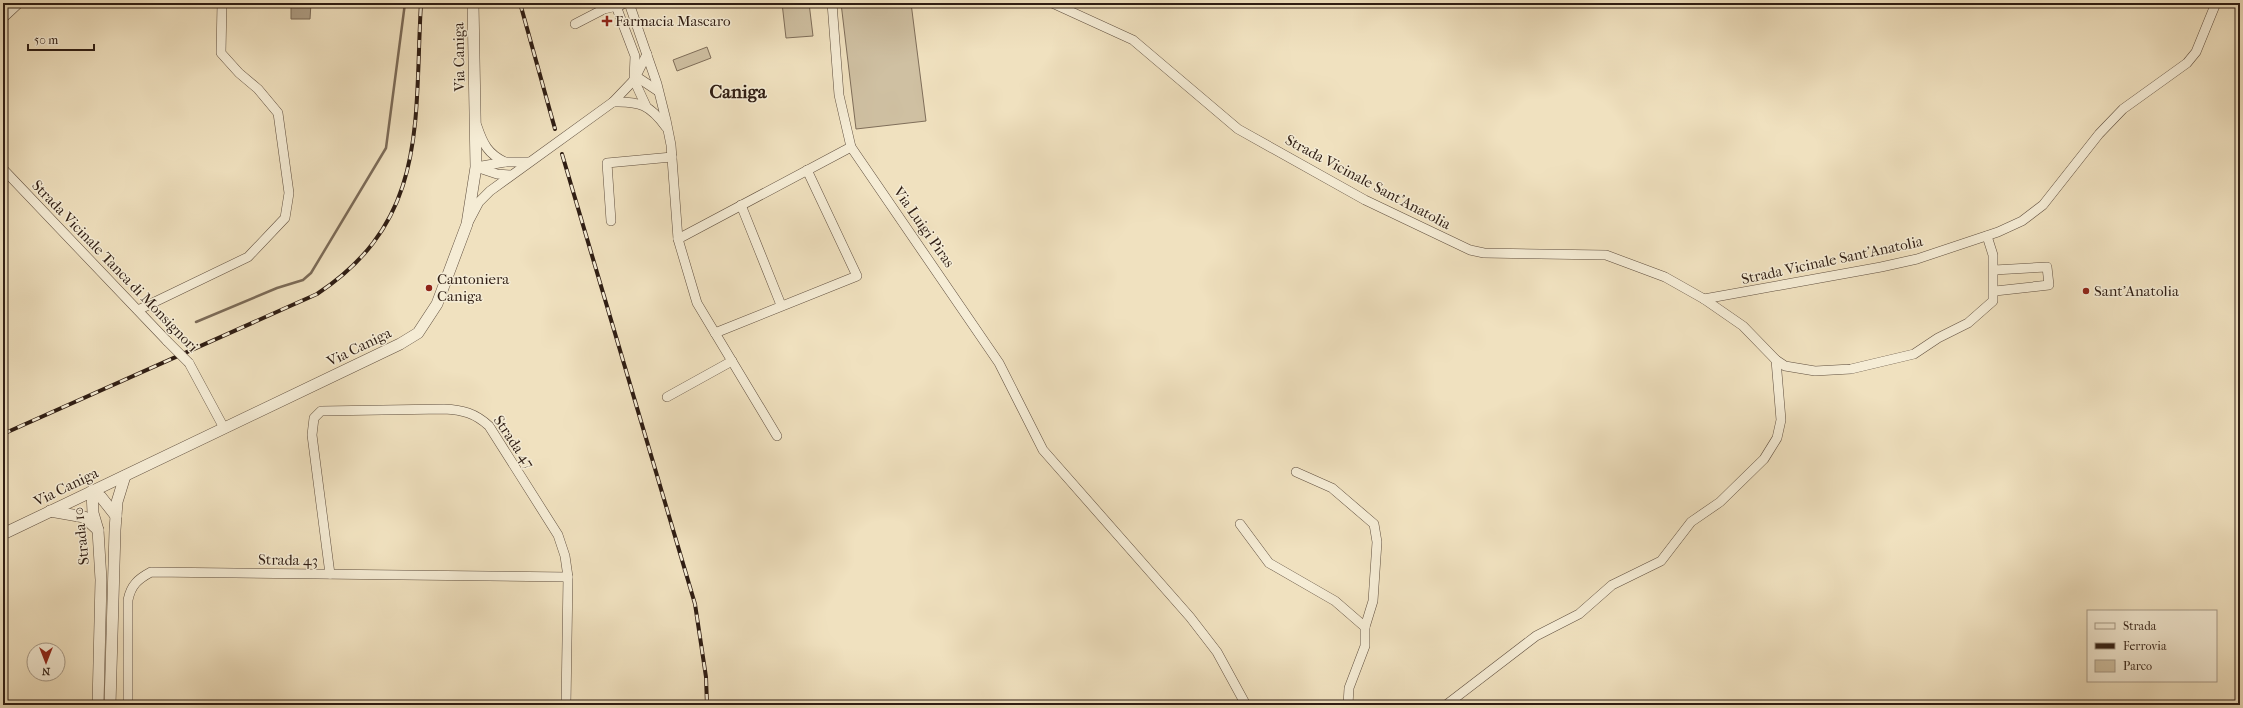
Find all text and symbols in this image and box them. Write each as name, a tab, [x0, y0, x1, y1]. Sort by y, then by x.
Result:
place label: Farmacia Mascaro	[615, 12, 731, 30]
marker: Farmacia Mascaro	[602, 16, 612, 26]
street label: Via Caniga	[449, 21, 469, 93]
scale bar	[28, 26, 94, 52]
text: 50 m	[34, 33, 58, 47]
district label: Caniga	[709, 81, 768, 103]
street label: Strada Vicinale Sant'Anatolia	[1282, 131, 1455, 234]
street label: Strada Vicinale Tanca di Monsignori	[28, 176, 202, 356]
street label: Via Luigi Piras	[889, 182, 959, 271]
street label: Strada Vicinale Sant'Anatolia	[1740, 232, 1925, 288]
place label: Cantoniera Caniga	[437, 270, 510, 305]
place label: Sant'Anatolia	[2094, 282, 2180, 300]
marker: Cantoniera Caniga	[424, 283, 434, 293]
marker: Sant'Anatolia	[2081, 286, 2091, 296]
street label: Via Caniga	[323, 323, 395, 371]
street label: Strada 47	[490, 412, 538, 472]
street label: Via Caniga	[30, 463, 102, 511]
street label: Strada 10	[69, 506, 93, 566]
street label: Strada 43	[258, 550, 318, 570]
legend	[2087, 610, 2217, 682]
text: Strada	[2123, 619, 2157, 633]
text: Ferrovia	[2123, 639, 2167, 653]
north arrow	[26, 642, 66, 682]
text: Parco	[2123, 659, 2152, 673]
text: N	[41, 665, 50, 678]

